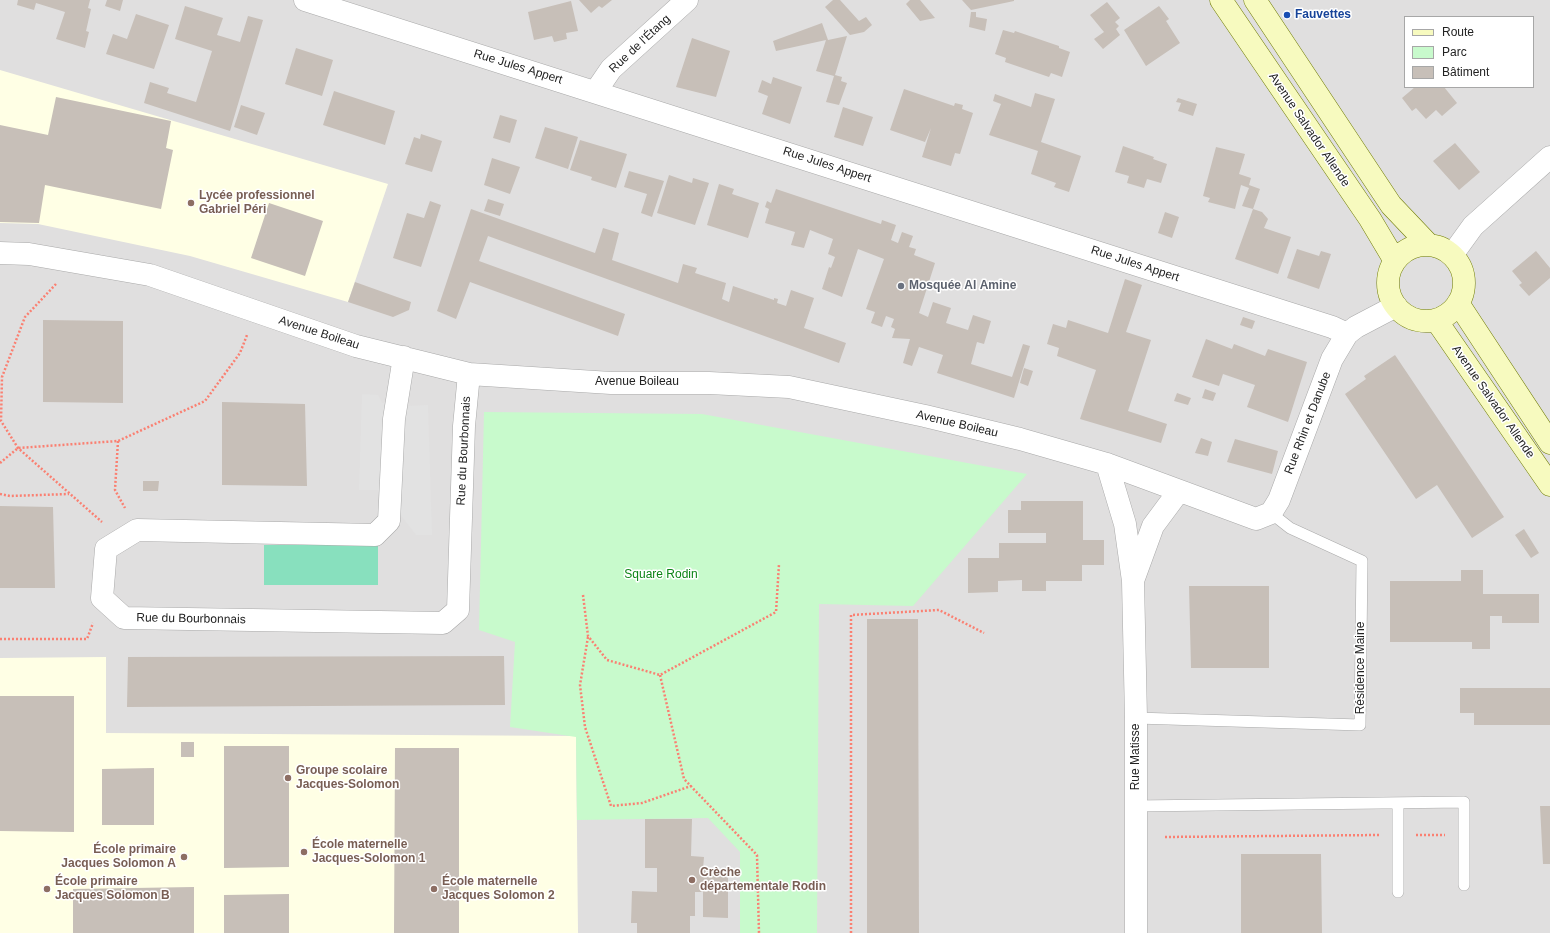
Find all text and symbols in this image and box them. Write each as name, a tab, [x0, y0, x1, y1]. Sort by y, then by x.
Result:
place label: Fauvettes	[1295, 8, 1351, 22]
marker: Fauvettes	[1282, 10, 1292, 20]
street label: Rue de l'Étang	[606, 12, 674, 76]
legend	[1404, 16, 1534, 88]
text: Route	[1442, 25, 1474, 39]
text: Parc	[1442, 45, 1467, 59]
street label: Rue Jules Appert	[472, 47, 564, 87]
text: Bâtiment	[1442, 65, 1489, 79]
street label: Avenue Salvador Allende	[1265, 70, 1353, 190]
street label: Rue Jules Appert	[781, 144, 873, 186]
place label: Lycée professionnel Gabriel Péri	[199, 189, 315, 217]
marker: Lycée professionnel Gabriel Péri	[186, 198, 196, 208]
street label: Rue Jules Appert	[1089, 243, 1181, 285]
place label: Mosquée Al Amine	[909, 279, 1016, 293]
marker: Mosquée Al Amine	[896, 281, 906, 291]
street label: Avenue Boileau	[277, 313, 361, 353]
street label: Avenue Salvador Allende	[1449, 343, 1537, 461]
street label: Rue Rhin et Danube	[1282, 370, 1334, 476]
street label: Avenue Boileau	[595, 375, 679, 389]
street label: Rue du Bourbonnais	[454, 396, 474, 506]
street label: Avenue Boileau	[915, 408, 999, 440]
park label: Square Rodin	[624, 568, 698, 582]
street label: Rue du Bourbonnais	[136, 611, 246, 627]
street label: Résidence Maine	[1354, 622, 1368, 714]
street label: Rue Matisse	[1129, 724, 1143, 790]
place label: Groupe scolaire Jacques-Solomon	[296, 764, 399, 792]
marker: Groupe scolaire Jacques-Solomon	[283, 773, 293, 783]
place label: École maternelle Jacques-Solomon 1	[312, 838, 425, 866]
place label: École primaire Jacques Solomon A	[61, 843, 176, 871]
marker: École maternelle Jacques-Solomon 1	[299, 847, 309, 857]
marker: École primaire Jacques Solomon A	[179, 852, 189, 862]
place label: Crèche départementale Rodin	[700, 866, 826, 894]
place label: École primaire Jacques Solomon B	[55, 875, 170, 903]
place label: École maternelle Jacques Solomon 2	[442, 875, 555, 903]
marker: Crèche départementale Rodin	[687, 875, 697, 885]
marker: École primaire Jacques Solomon B	[42, 884, 52, 894]
marker: École maternelle Jacques Solomon 2	[429, 884, 439, 894]

